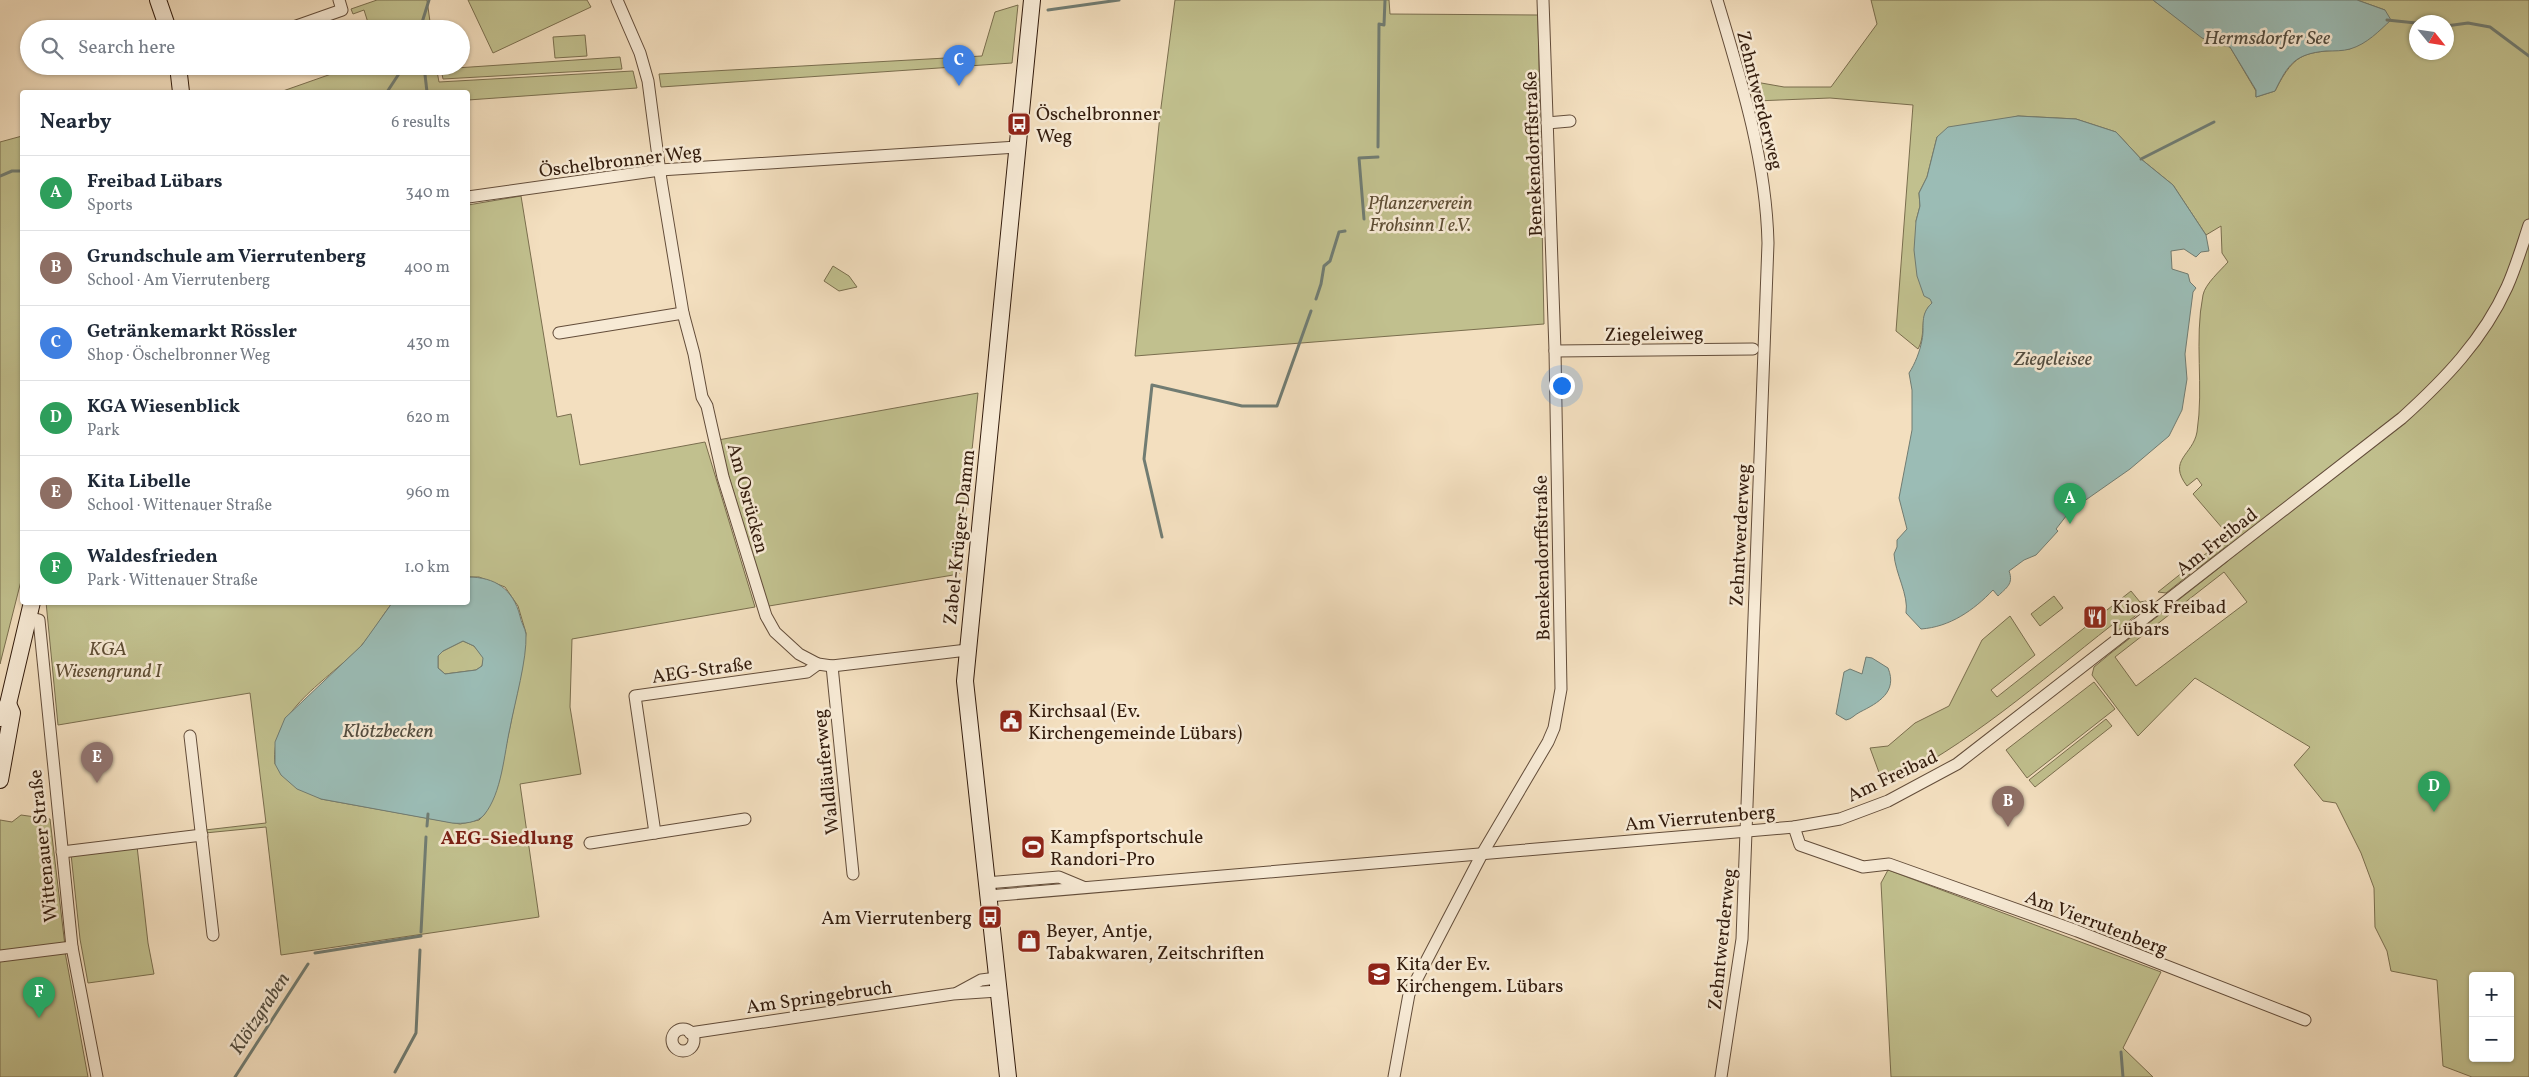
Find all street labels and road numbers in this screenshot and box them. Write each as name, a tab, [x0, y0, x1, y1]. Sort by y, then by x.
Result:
street label: Zehntwerderweg	[1729, 28, 1789, 173]
street label: Benekendorffstraße	[1518, 71, 1550, 237]
street label: Öschelbronner Weg	[537, 139, 703, 185]
street label: Ziegeleiweg	[1604, 321, 1704, 349]
street label: Am Osrücken	[720, 441, 774, 557]
street label: Zabel-Krüger-Damm	[938, 448, 982, 626]
street label: Zehntwerderweg	[1724, 463, 1758, 607]
street label: Benekendorffstraße	[1529, 475, 1557, 641]
street label: Am Freibad	[2171, 502, 2264, 583]
street label: AEG-Straße	[650, 651, 754, 691]
street label: Waldläuferweg	[807, 708, 847, 836]
street label: Am Freibad	[1843, 744, 1942, 809]
street label: Wittenauer Straße	[23, 768, 65, 923]
street label: Am Vierrutenberg	[1624, 799, 1776, 839]
street label: Zehntwerderweg	[1703, 867, 1743, 1012]
street label: Am Vierrutenberg	[2021, 885, 2171, 963]
street label: Am Springebruch	[744, 975, 894, 1021]

